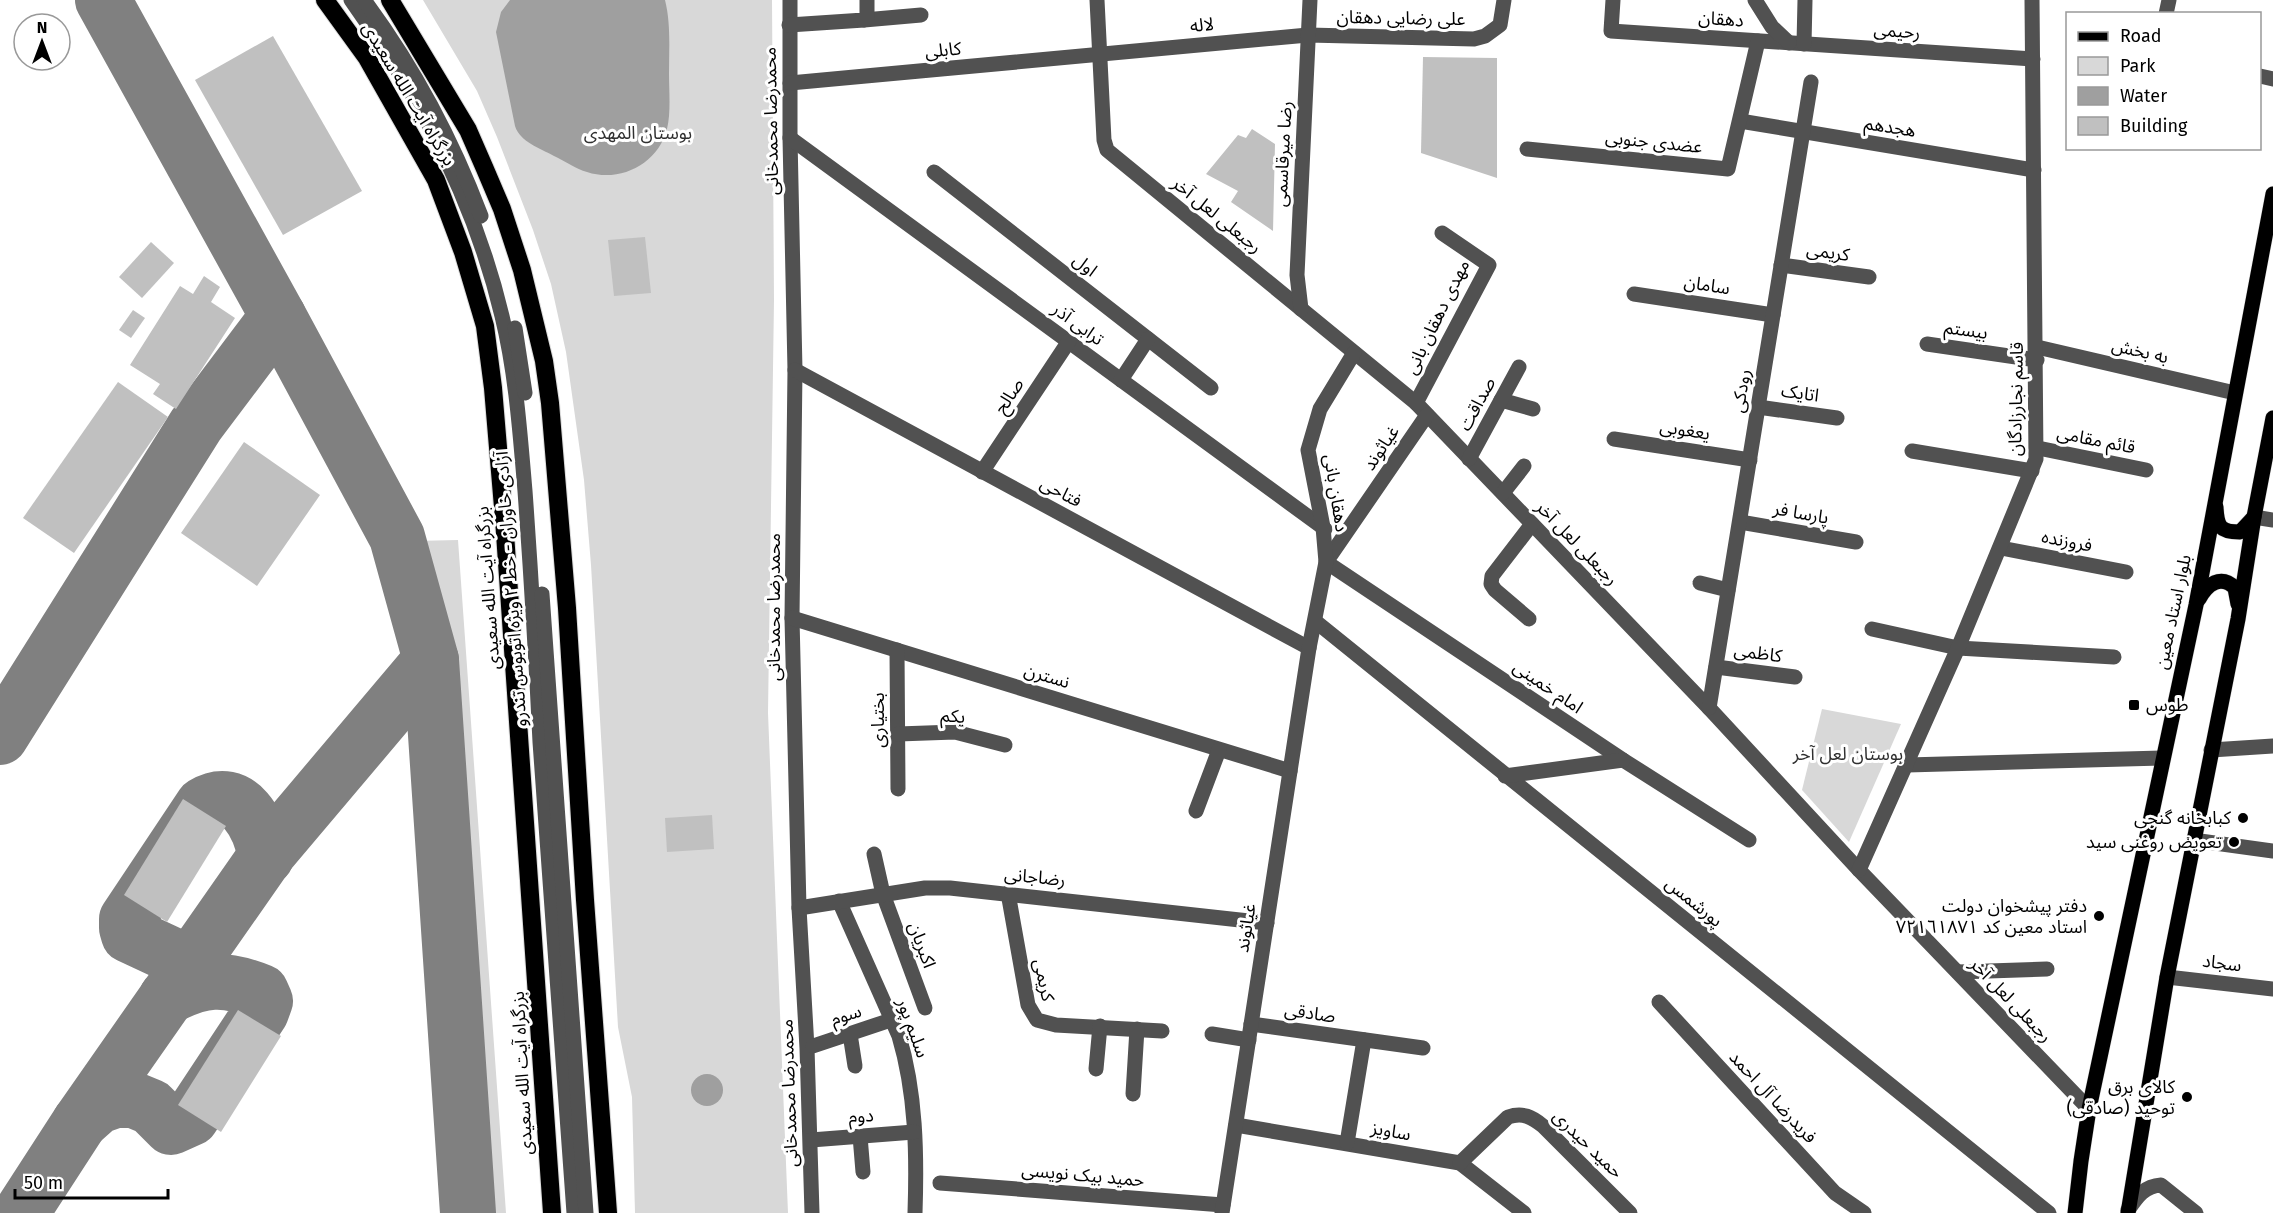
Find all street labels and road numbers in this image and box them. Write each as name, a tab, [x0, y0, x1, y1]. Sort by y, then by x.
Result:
street label: علی رضایی دهقان	[1336, 6, 1466, 30]
street label: دهقان	[1698, 6, 1744, 32]
street label: لاله	[1189, 13, 1215, 37]
street label: بزرگراه آیت الله سعیدی	[357, 18, 461, 170]
street label: رحیمی	[1873, 18, 1921, 44]
street label: کابلی	[924, 37, 963, 63]
street label: محمدرضا محمدخانی	[759, 47, 783, 195]
street label: رضا میرقاسمی	[1269, 100, 1297, 208]
street label: هجدهم	[1862, 112, 1917, 144]
street label: عضدی جنوبی	[1604, 126, 1704, 158]
street label: رجبعلی لعل آخر	[1167, 171, 1266, 258]
street label: کریمی	[1805, 238, 1851, 266]
street label: اول	[1068, 249, 1102, 281]
street label: مهدی دهقان بانی	[1400, 256, 1474, 378]
street label: سامان	[1682, 271, 1732, 299]
street label: ترابی آذر	[1047, 297, 1108, 350]
street label: بیستم	[1943, 316, 1989, 346]
street label: به بخش	[2110, 334, 2170, 368]
street label: قاسم نجارزادگان	[2004, 342, 2030, 456]
street label: رودکی	[1727, 368, 1755, 414]
street label: صداقت	[1454, 373, 1500, 435]
street label: صالح	[989, 374, 1030, 419]
street label: اتایک	[1780, 379, 1820, 407]
street label: یعغوبی	[1658, 415, 1712, 445]
street label: غیاثوند	[1358, 421, 1404, 475]
street label: قائم مقامی	[2055, 422, 2137, 460]
street label: آزادی خاوران - خط ۲ ویژه اتوبوس تندرو	[490, 450, 532, 728]
street label: دهقان بانی	[1319, 453, 1353, 533]
street label: فتاحی	[1036, 472, 1086, 512]
street label: رجبعلی لعل آخر	[1530, 495, 1623, 590]
street label: پارسا فر	[1771, 497, 1830, 529]
street label: بزرگراه آیت الله سعیدی	[471, 506, 505, 670]
street label: فروزنده	[2040, 525, 2094, 557]
street label: محمدرضا محمدخانی	[763, 533, 785, 681]
street label: بلوار استاد معین	[2150, 553, 2196, 671]
street label: کاظمی	[1732, 639, 1784, 667]
street label: امام خمینی	[1507, 656, 1587, 721]
street label: نسترن	[1022, 659, 1072, 693]
street label: بختیاری	[867, 692, 889, 748]
street label: یکم	[940, 704, 966, 730]
street label: رضاجانی	[1003, 863, 1067, 891]
street label: پورشمس	[1661, 872, 1727, 932]
street label: غیاثوند	[1231, 902, 1261, 954]
street label: اکبریان	[904, 919, 940, 971]
street label: سجاد	[2201, 950, 2243, 976]
street label: رجبعلی لعل آخر	[1964, 952, 2057, 1047]
street label: کریمی	[1029, 957, 1059, 1004]
street label: بزرگراه آیت الله سعیدی	[507, 991, 537, 1155]
street label: سلیم پور	[890, 994, 934, 1061]
street label: صادقی	[1283, 999, 1337, 1027]
street label: سوم	[828, 1000, 865, 1033]
street label: محمدرضا محمدخانی	[775, 1019, 803, 1167]
street label: فریدرضا آل احمد	[1725, 1046, 1821, 1148]
street label: دوم	[848, 1104, 875, 1131]
street label: حمید حیدری	[1548, 1105, 1628, 1183]
street label: ساویز	[1368, 1117, 1413, 1145]
street label: حمید بیک نویسی	[1021, 1159, 1145, 1191]

